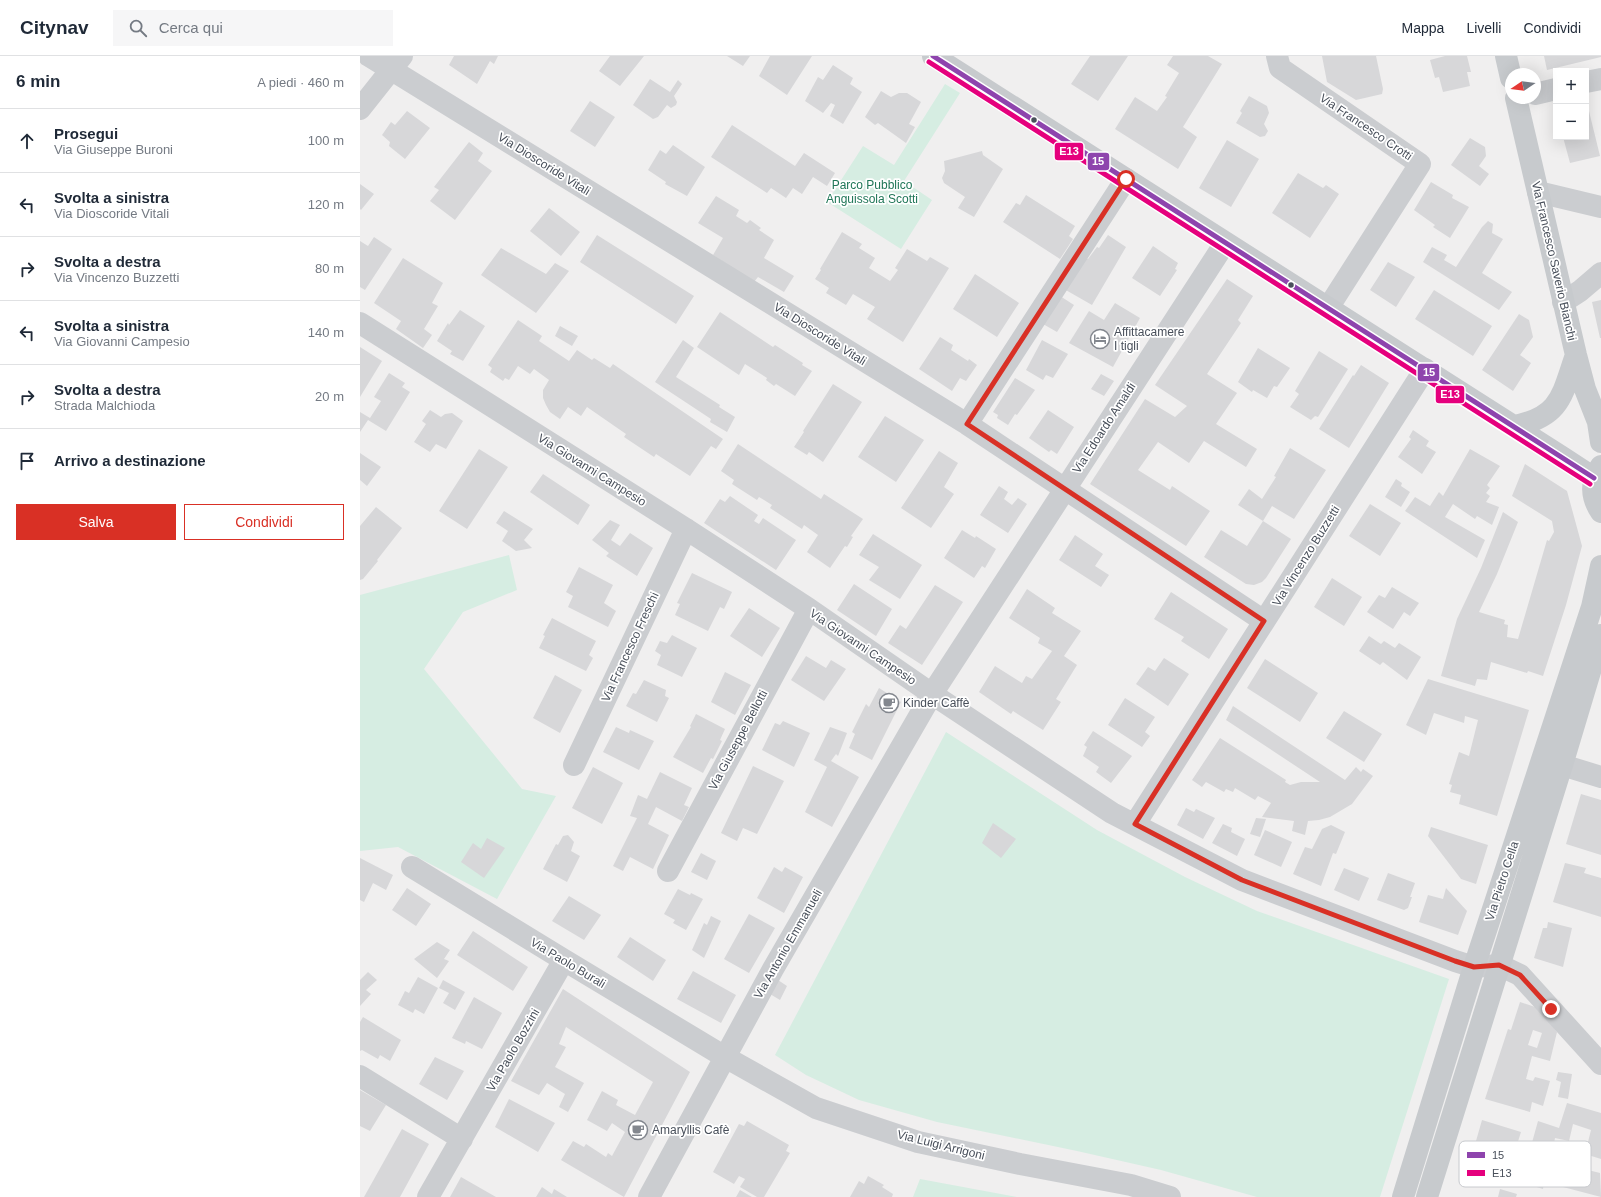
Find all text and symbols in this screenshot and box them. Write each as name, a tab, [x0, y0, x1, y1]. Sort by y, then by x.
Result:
search box	[113, 10, 393, 46]
text: Citynav	[20, 17, 89, 38]
icon: search	[127, 17, 149, 39]
text: Cerca qui	[159, 19, 223, 36]
text: Mappa	[1402, 20, 1444, 36]
text: Livelli	[1466, 20, 1501, 36]
text: Condividi	[1523, 20, 1581, 36]
north arrow	[1505, 68, 1541, 104]
map controls	[1553, 68, 1589, 140]
button: +	[1553, 68, 1589, 104]
text: 6 min	[16, 72, 60, 91]
text: A piedi · 460 m	[257, 75, 344, 90]
street label: Via Francesco Crotti	[1317, 91, 1415, 163]
button: −	[1553, 104, 1589, 140]
unlabelled marker	[1029, 115, 1039, 125]
text: Prosegui	[54, 125, 118, 142]
icon: ahead	[16, 130, 38, 152]
street label: Via Dioscoride Vitali	[495, 130, 593, 198]
text: 100 m	[308, 133, 344, 148]
text: Via Giuseppe Buroni	[54, 142, 173, 157]
line badge: E13	[1054, 142, 1084, 161]
text: E13	[1059, 145, 1079, 157]
line badge: 15	[1087, 152, 1110, 171]
text: 15	[1092, 155, 1104, 167]
route start	[1117, 170, 1135, 188]
park label: Parco Pubblico Anguissola Scotti	[826, 178, 918, 206]
street label: Via Francesco Saverio Bianchi	[1529, 180, 1579, 342]
text: Svolta a sinistra	[54, 189, 169, 206]
icon: left	[16, 194, 38, 216]
text: 120 m	[308, 197, 344, 212]
text: Via Dioscoride Vitali	[54, 206, 169, 221]
text: Svolta a destra	[54, 253, 161, 270]
icon: right	[16, 258, 38, 280]
text: 80 m	[315, 261, 344, 276]
text: Via Vincenzo Buzzetti	[54, 270, 179, 285]
unlabelled marker	[1286, 280, 1296, 290]
street label: Via Dioscoride Vitali	[771, 300, 869, 368]
text: Svolta a sinistra	[54, 317, 169, 334]
icon: left	[16, 322, 38, 344]
text: 140 m	[308, 325, 344, 340]
place label: Affittacamere I tigli	[1114, 325, 1185, 353]
hotel icon: Affittacamere I tigli	[1089, 328, 1111, 350]
text: Via Giovanni Campesio	[54, 334, 190, 349]
line badge: 15	[1417, 363, 1440, 382]
text: 15	[1423, 366, 1435, 378]
street label: Via Edoardo Amaldi	[1069, 380, 1139, 476]
text: Svolta a destra	[54, 381, 161, 398]
line badge: E13	[1435, 385, 1465, 404]
icon: right	[16, 386, 38, 408]
text: E13	[1440, 388, 1460, 400]
text: 20 m	[315, 389, 344, 404]
text: Strada Malchioda	[54, 398, 155, 413]
street label: Via Giovanni Campesio	[535, 431, 649, 509]
icon: arrive	[16, 450, 38, 472]
text: Arrivo a destinazione	[54, 452, 206, 469]
street label: Via Vincenzo Buzzetti	[1269, 503, 1343, 609]
button: Salva	[16, 504, 176, 540]
button: Condividi	[184, 504, 344, 540]
street label: Via Francesco Freschi	[598, 590, 662, 704]
street label: Via Giovanni Campesio	[807, 606, 919, 688]
street label: Via Giuseppe Bellotti	[706, 688, 770, 792]
cafe icon: Kinder Caffè	[878, 692, 900, 714]
place label: Kinder Caffè	[903, 696, 970, 710]
street label: Via Pietro Cella	[1483, 839, 1522, 922]
street label: Via Antonio Emmanueli	[751, 887, 825, 1001]
street label: Via Paolo Burali	[528, 935, 608, 991]
route end	[1542, 1000, 1560, 1018]
street label: Via Paolo Bozzini	[484, 1006, 542, 1094]
cafe icon: Amaryllis Cafè	[627, 1119, 649, 1141]
place label: Amaryllis Cafè	[652, 1123, 730, 1137]
street label: Via Luigi Arrigoni	[896, 1127, 986, 1163]
legend	[1459, 1141, 1591, 1187]
text: 15	[1492, 1149, 1504, 1161]
text: E13	[1492, 1167, 1512, 1179]

